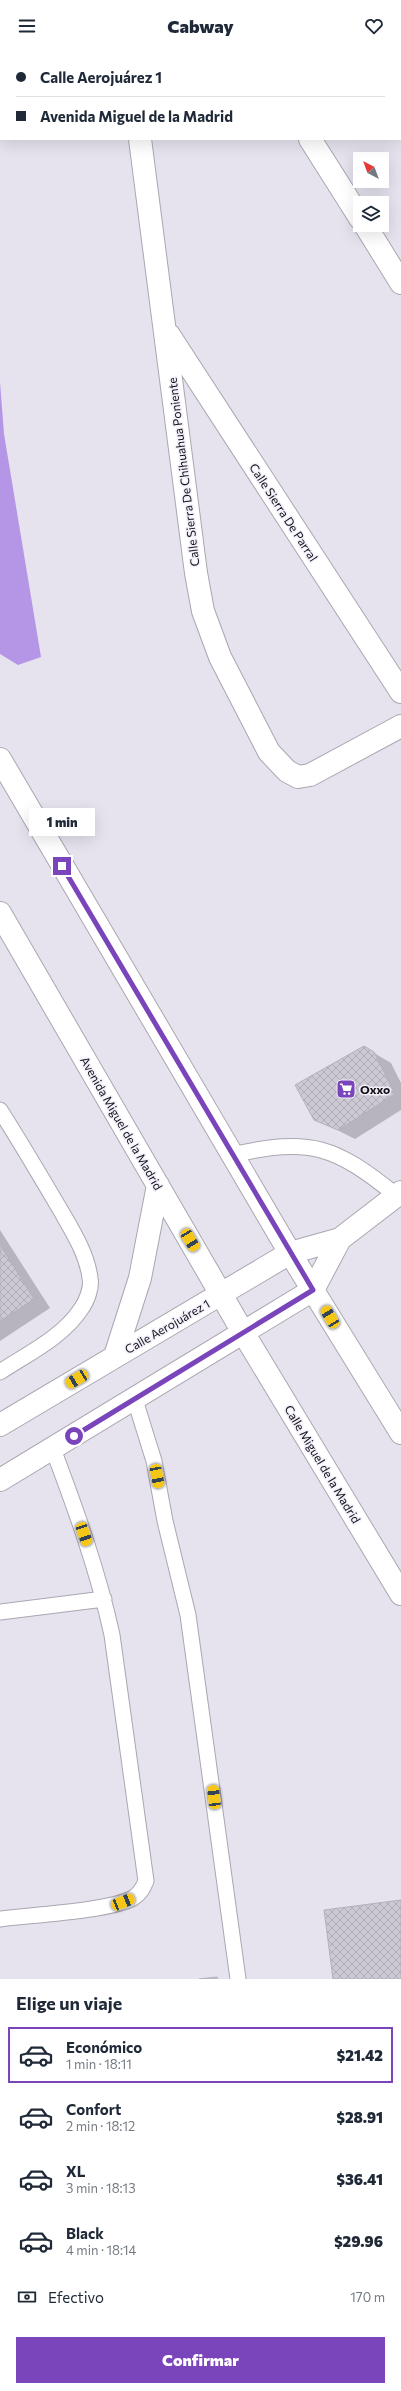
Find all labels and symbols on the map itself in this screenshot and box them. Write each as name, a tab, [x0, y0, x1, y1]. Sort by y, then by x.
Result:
north arrow	[353, 152, 389, 188]
street label: Calle Sierra De Chihuahua Poniente	[164, 377, 202, 567]
street label: Calle Sierra De Parral	[247, 460, 321, 564]
callout: 1 min	[29, 808, 95, 836]
route end	[53, 857, 71, 875]
street label: Avenida Miguel de la Madrid	[78, 1054, 166, 1192]
supermarket icon: Oxxo	[335, 1078, 357, 1100]
place label: Oxxo	[360, 1082, 390, 1096]
car	[179, 1227, 201, 1253]
street label: Calle Aerojuárez 1	[122, 1296, 212, 1356]
car	[319, 1304, 341, 1330]
car	[64, 1368, 90, 1390]
street label: Calle Miguel de la Madrid	[282, 1402, 364, 1526]
route start	[65, 1427, 83, 1445]
car	[149, 1463, 165, 1489]
car	[74, 1521, 94, 1547]
car	[207, 1784, 221, 1810]
car	[110, 1892, 136, 1912]

